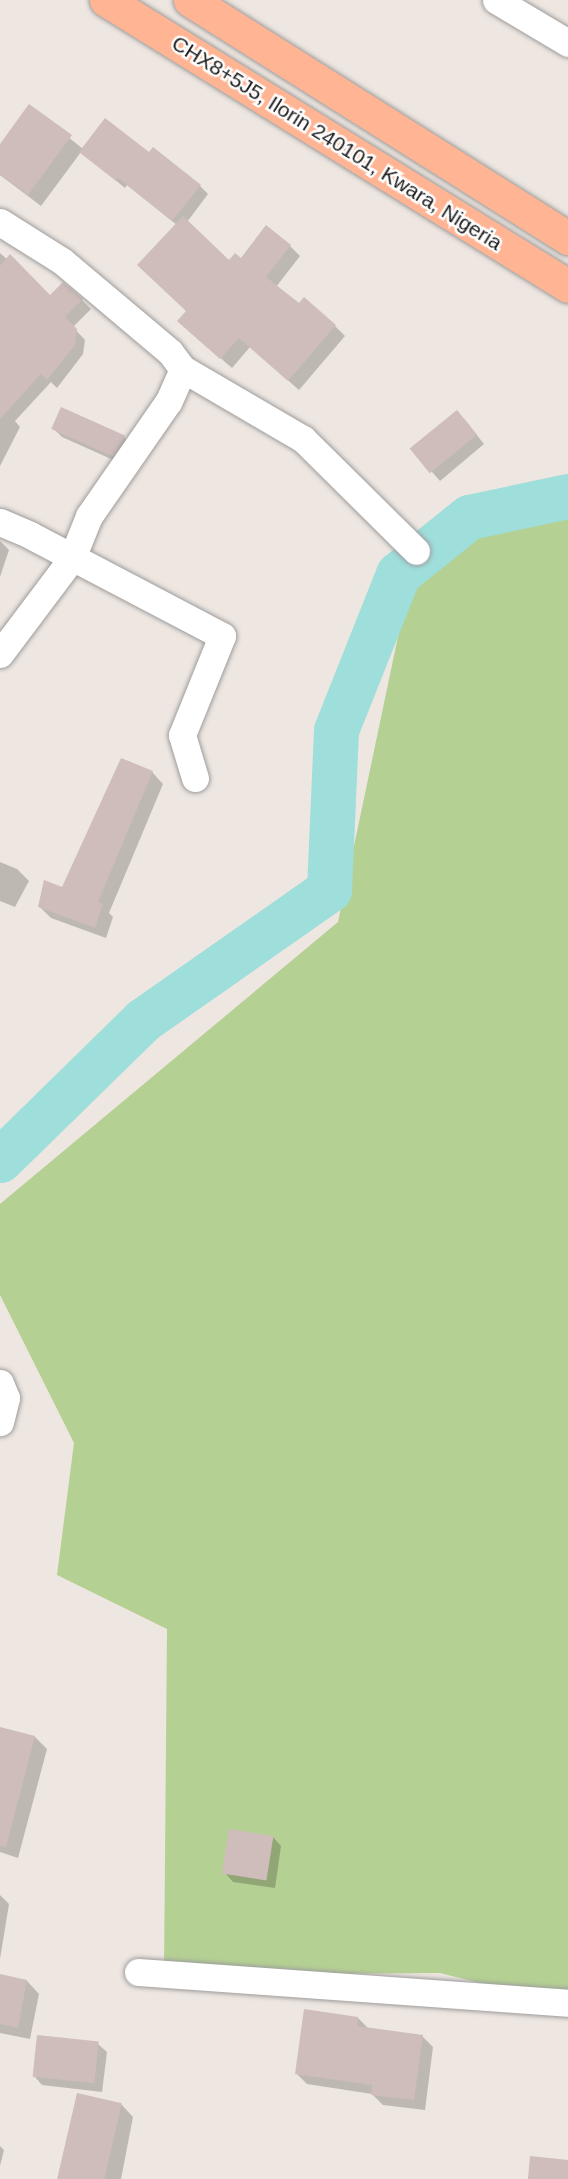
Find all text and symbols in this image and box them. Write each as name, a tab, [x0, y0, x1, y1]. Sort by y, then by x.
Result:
street label: CHX8+5J5, Ilorin 240101, Kwara, Nigeria	[167, 30, 507, 256]

